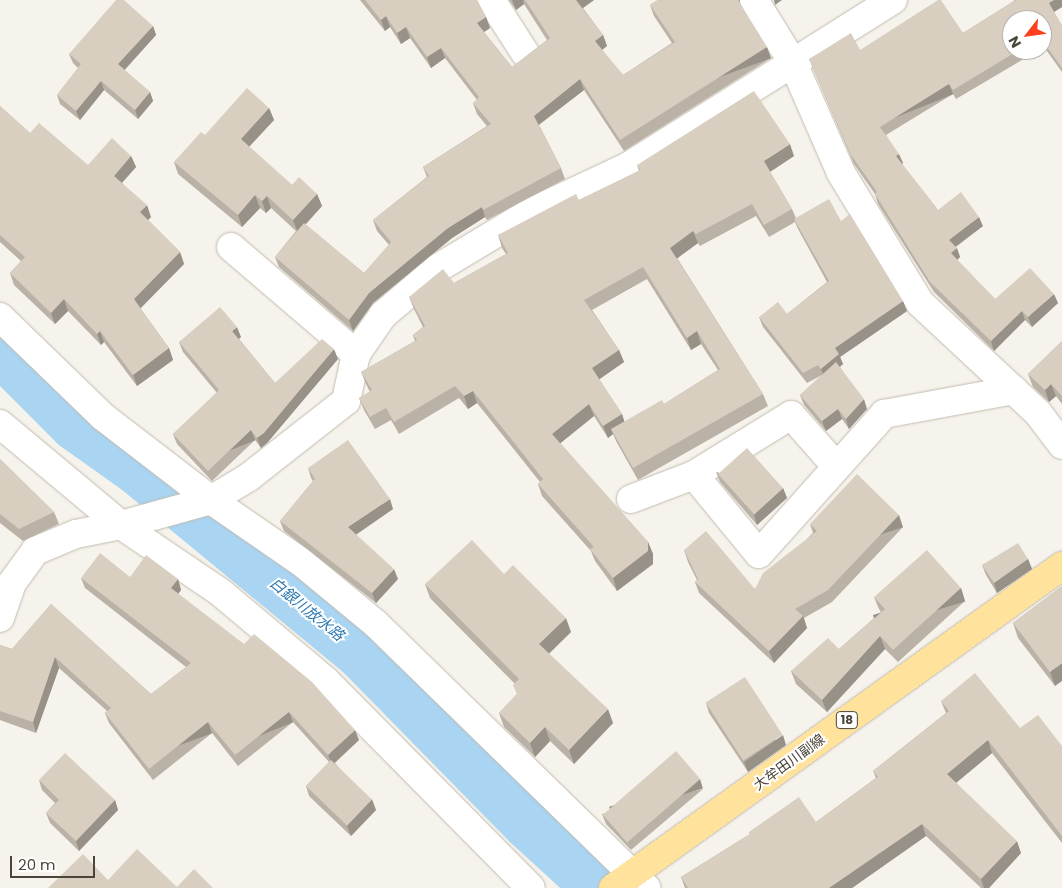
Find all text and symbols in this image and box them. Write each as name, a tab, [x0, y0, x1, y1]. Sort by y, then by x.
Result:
north arrow	[1002, 10, 1052, 60]
text: N	[1004, 32, 1026, 52]
water label: 白銀川放水路	[266, 574, 348, 644]
road number: 18	[836, 710, 858, 730]
street label: 大牟田川副線	[750, 731, 828, 793]
scale bar	[12, 846, 98, 878]
text: 20 m	[18, 854, 56, 875]

